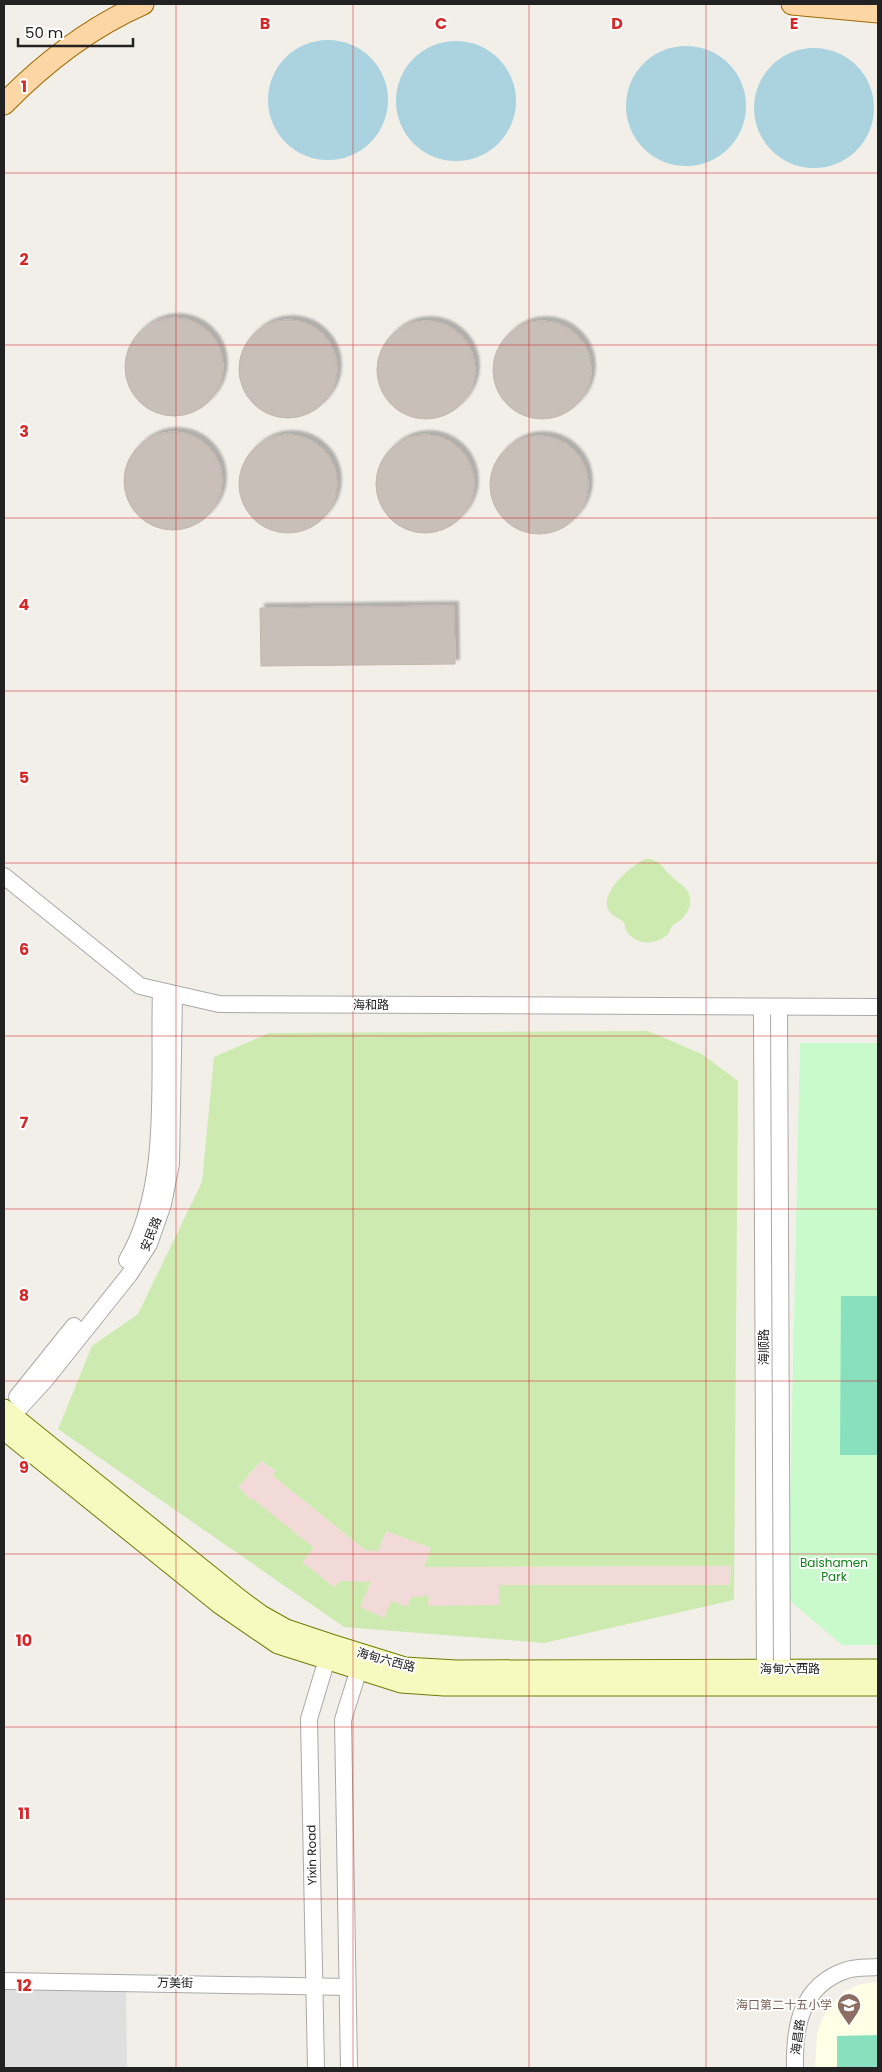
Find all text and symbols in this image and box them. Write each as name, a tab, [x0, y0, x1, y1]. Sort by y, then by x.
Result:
text: B	[260, 12, 270, 35]
text: C	[435, 12, 447, 35]
text: D	[611, 12, 623, 35]
text: E	[790, 12, 798, 35]
scale bar	[18, 15, 132, 47]
text: 50 m	[25, 22, 63, 43]
text: 1	[21, 75, 27, 98]
text: 2	[19, 248, 29, 271]
text: 3	[19, 420, 29, 443]
text: 4	[19, 593, 30, 616]
text: 5	[19, 766, 29, 789]
text: 6	[19, 938, 29, 961]
street label: 海和路	[353, 996, 389, 1013]
text: 7	[20, 1111, 29, 1134]
street label: 安民路	[136, 1214, 165, 1254]
text: 8	[19, 1284, 29, 1307]
street label: 海顺路	[755, 1329, 772, 1365]
text: 9	[19, 1456, 29, 1479]
park label: Baishamen Park	[800, 1554, 868, 1585]
text: 10	[16, 1629, 32, 1652]
street label: 海甸六西路	[355, 1644, 417, 1675]
street label: 海甸六西路	[760, 1660, 820, 1677]
text: 11	[18, 1802, 30, 1825]
street label: Yixin Road	[302, 1824, 321, 1886]
text: 12	[16, 1974, 32, 1997]
street label: 万美街	[157, 1974, 193, 1991]
school or university icon: 海口第二十五小学	[836, 1992, 862, 2026]
place label: 海口第二十五小学	[736, 1996, 832, 2013]
street label: 海昌路	[787, 2018, 808, 2056]

